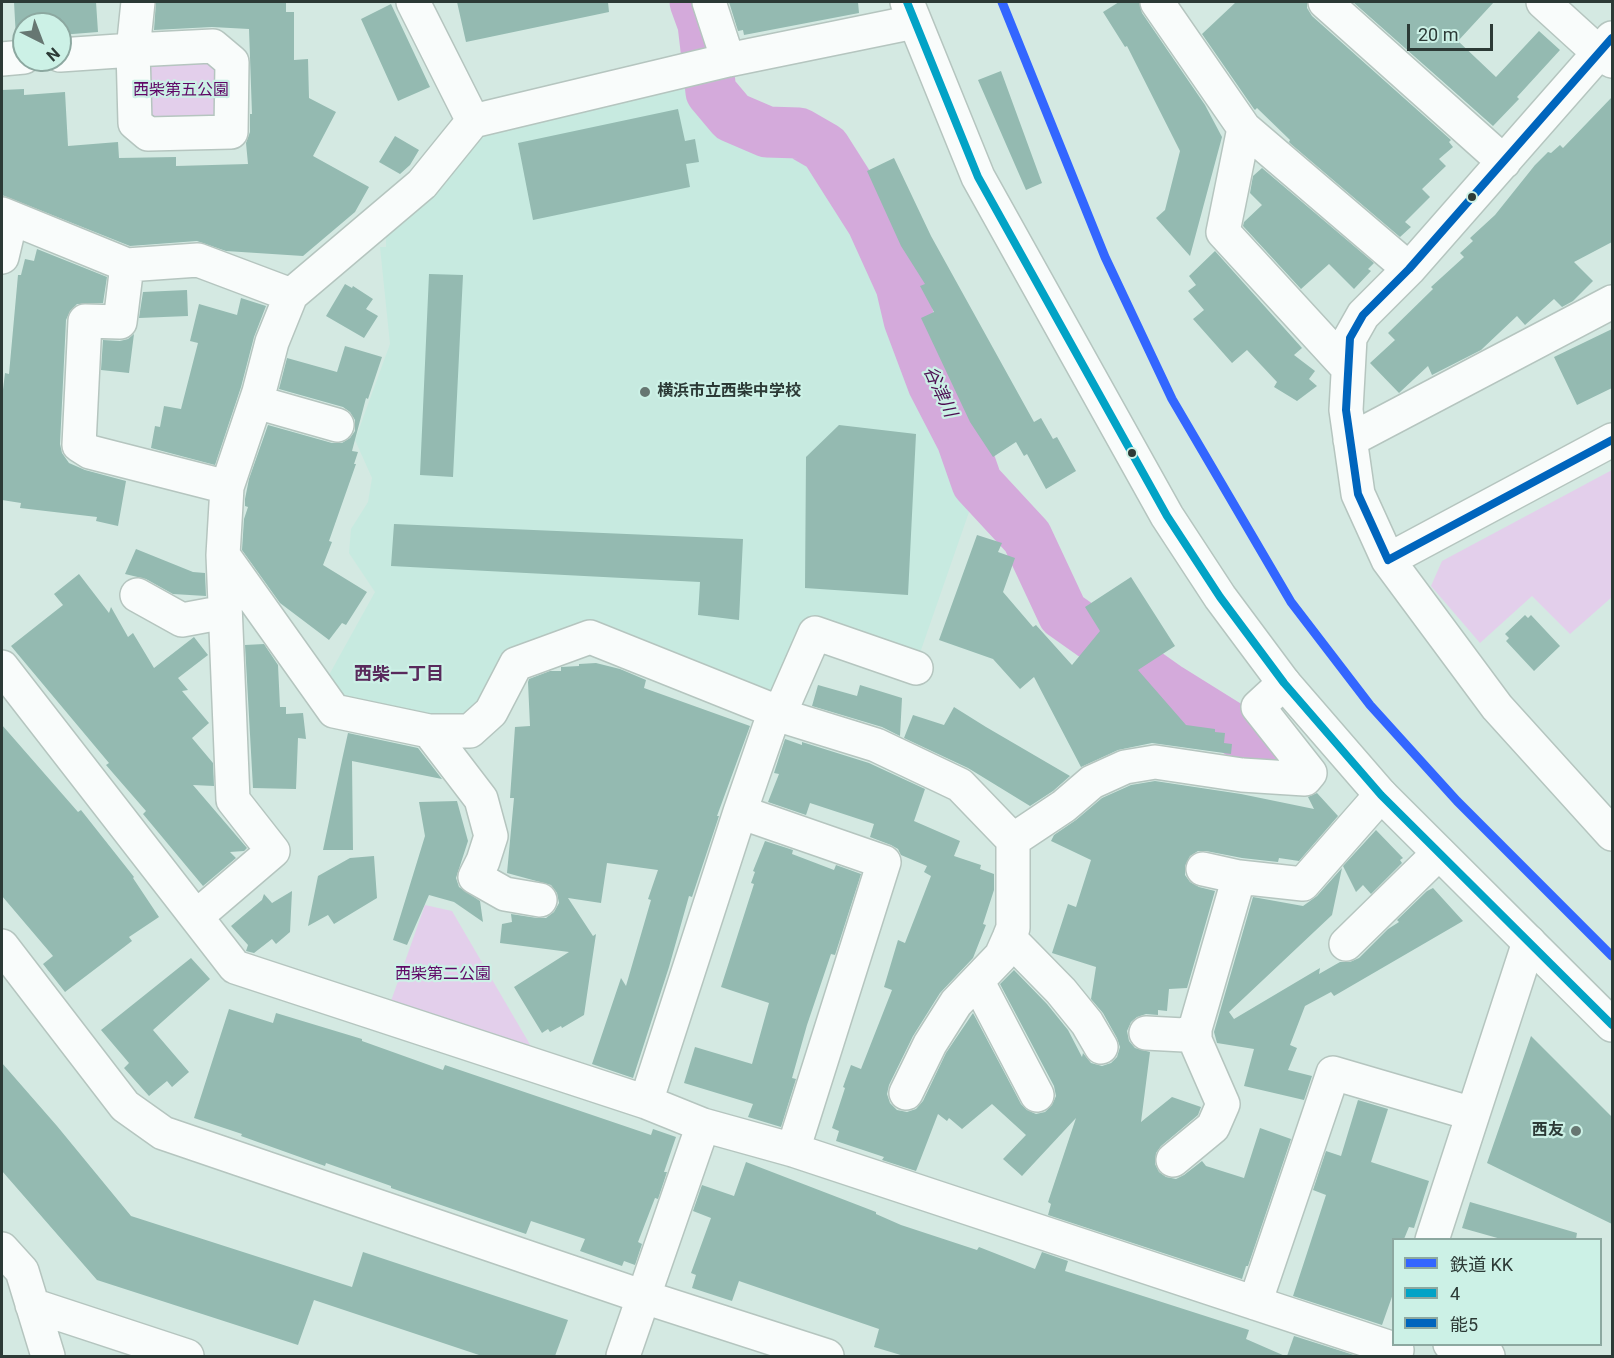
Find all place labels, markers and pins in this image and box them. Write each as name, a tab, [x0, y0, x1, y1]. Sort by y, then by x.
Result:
unlabelled marker	[1466, 191, 1478, 203]
place label: 横浜市立西柴中学校	[657, 382, 801, 402]
marker: 横浜市立西柴中学校	[638, 385, 652, 399]
unlabelled marker	[1126, 447, 1138, 459]
place label: 西友	[1532, 1121, 1564, 1141]
marker: 西友	[1569, 1124, 1583, 1138]

